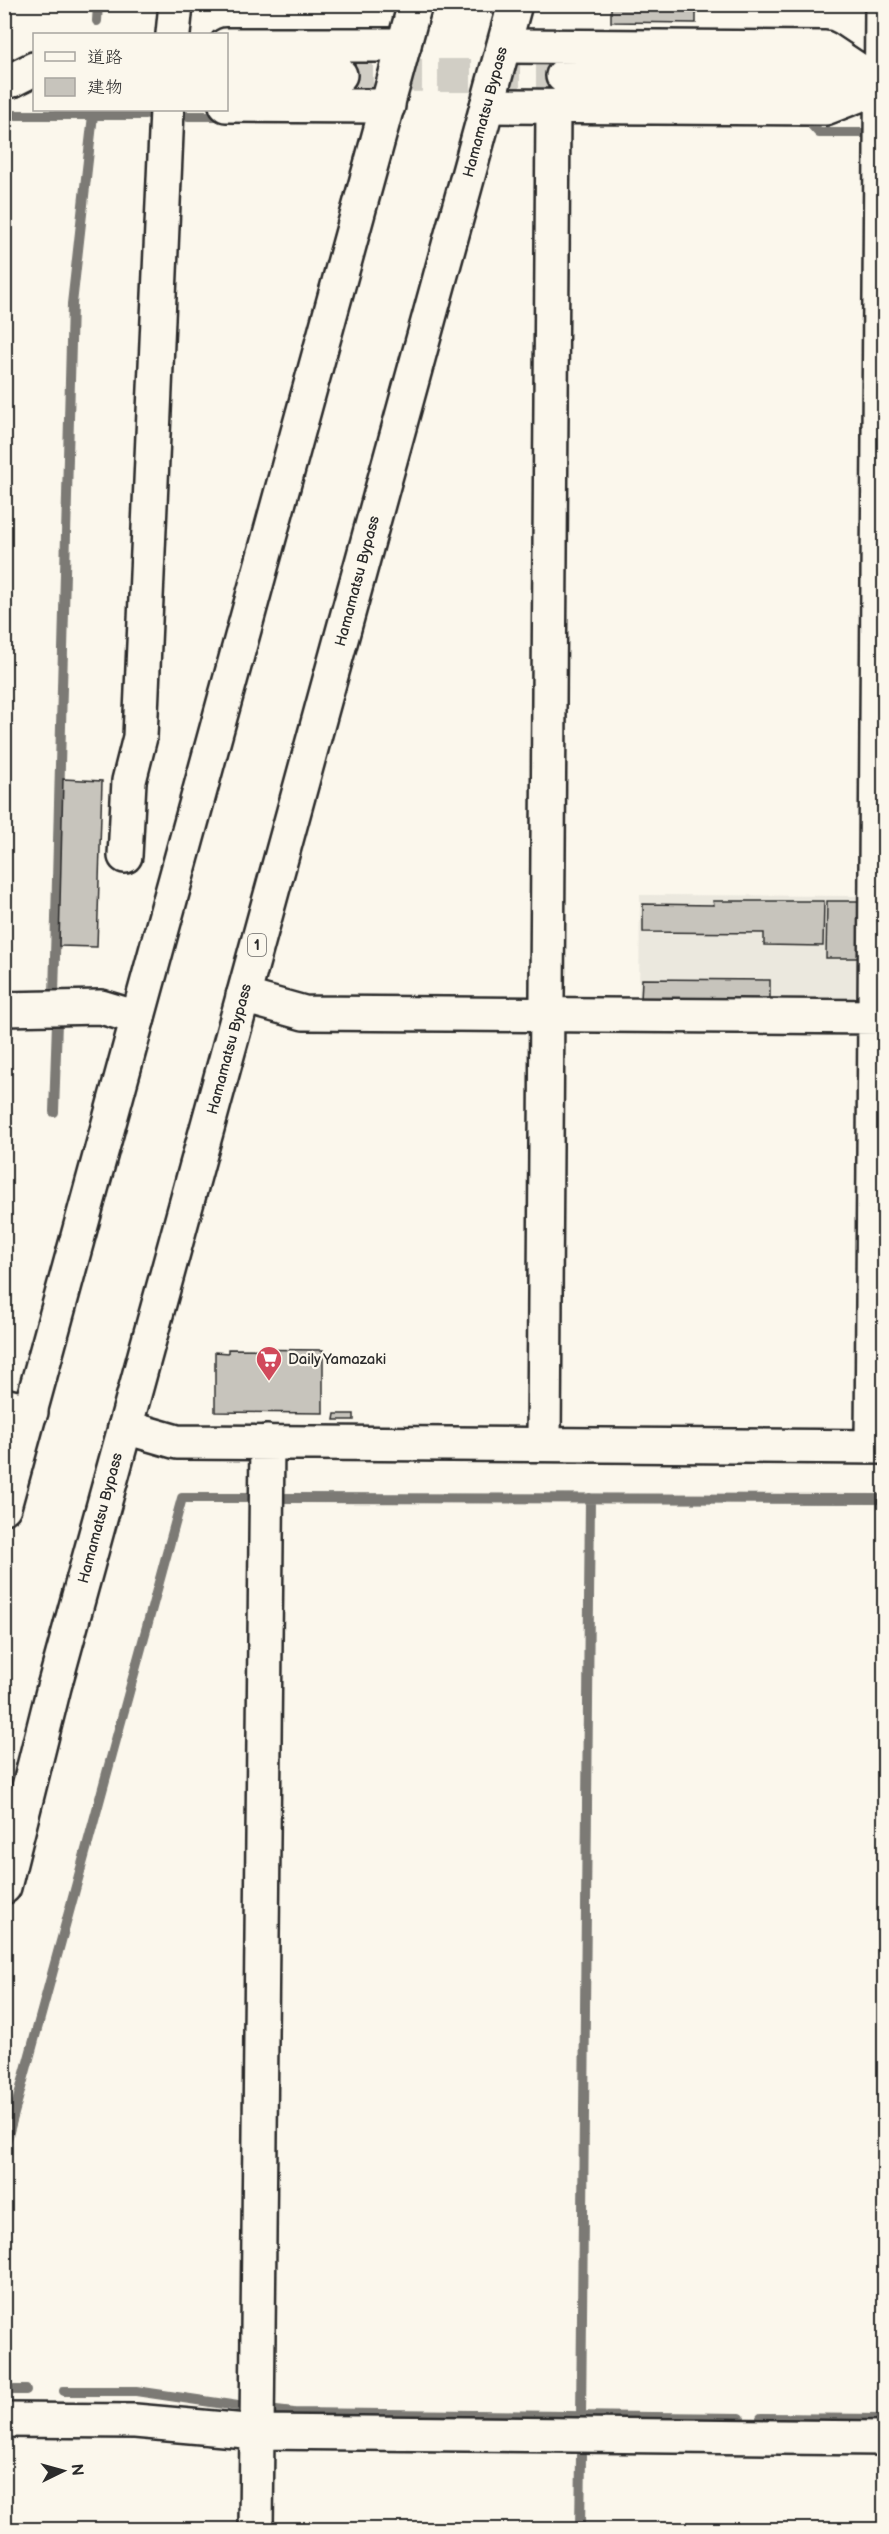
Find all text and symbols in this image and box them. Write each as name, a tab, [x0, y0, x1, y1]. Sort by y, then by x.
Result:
legend	[33, 33, 228, 111]
street label: Hamamatsu Bypass	[459, 44, 512, 180]
text: 道路	[87, 47, 123, 68]
text: 建物	[87, 77, 123, 98]
street label: Hamamatsu Bypass	[331, 513, 384, 649]
road number: 1	[248, 934, 266, 956]
street label: Hamamatsu Bypass	[203, 981, 256, 1117]
supermarket icon: Daily Yamazaki	[254, 1344, 284, 1382]
place label: Daily Yamazaki	[288, 1350, 386, 1369]
street label: Hamamatsu Bypass	[74, 1450, 127, 1586]
north arrow	[33, 2441, 93, 2501]
text: N	[66, 2463, 86, 2477]

